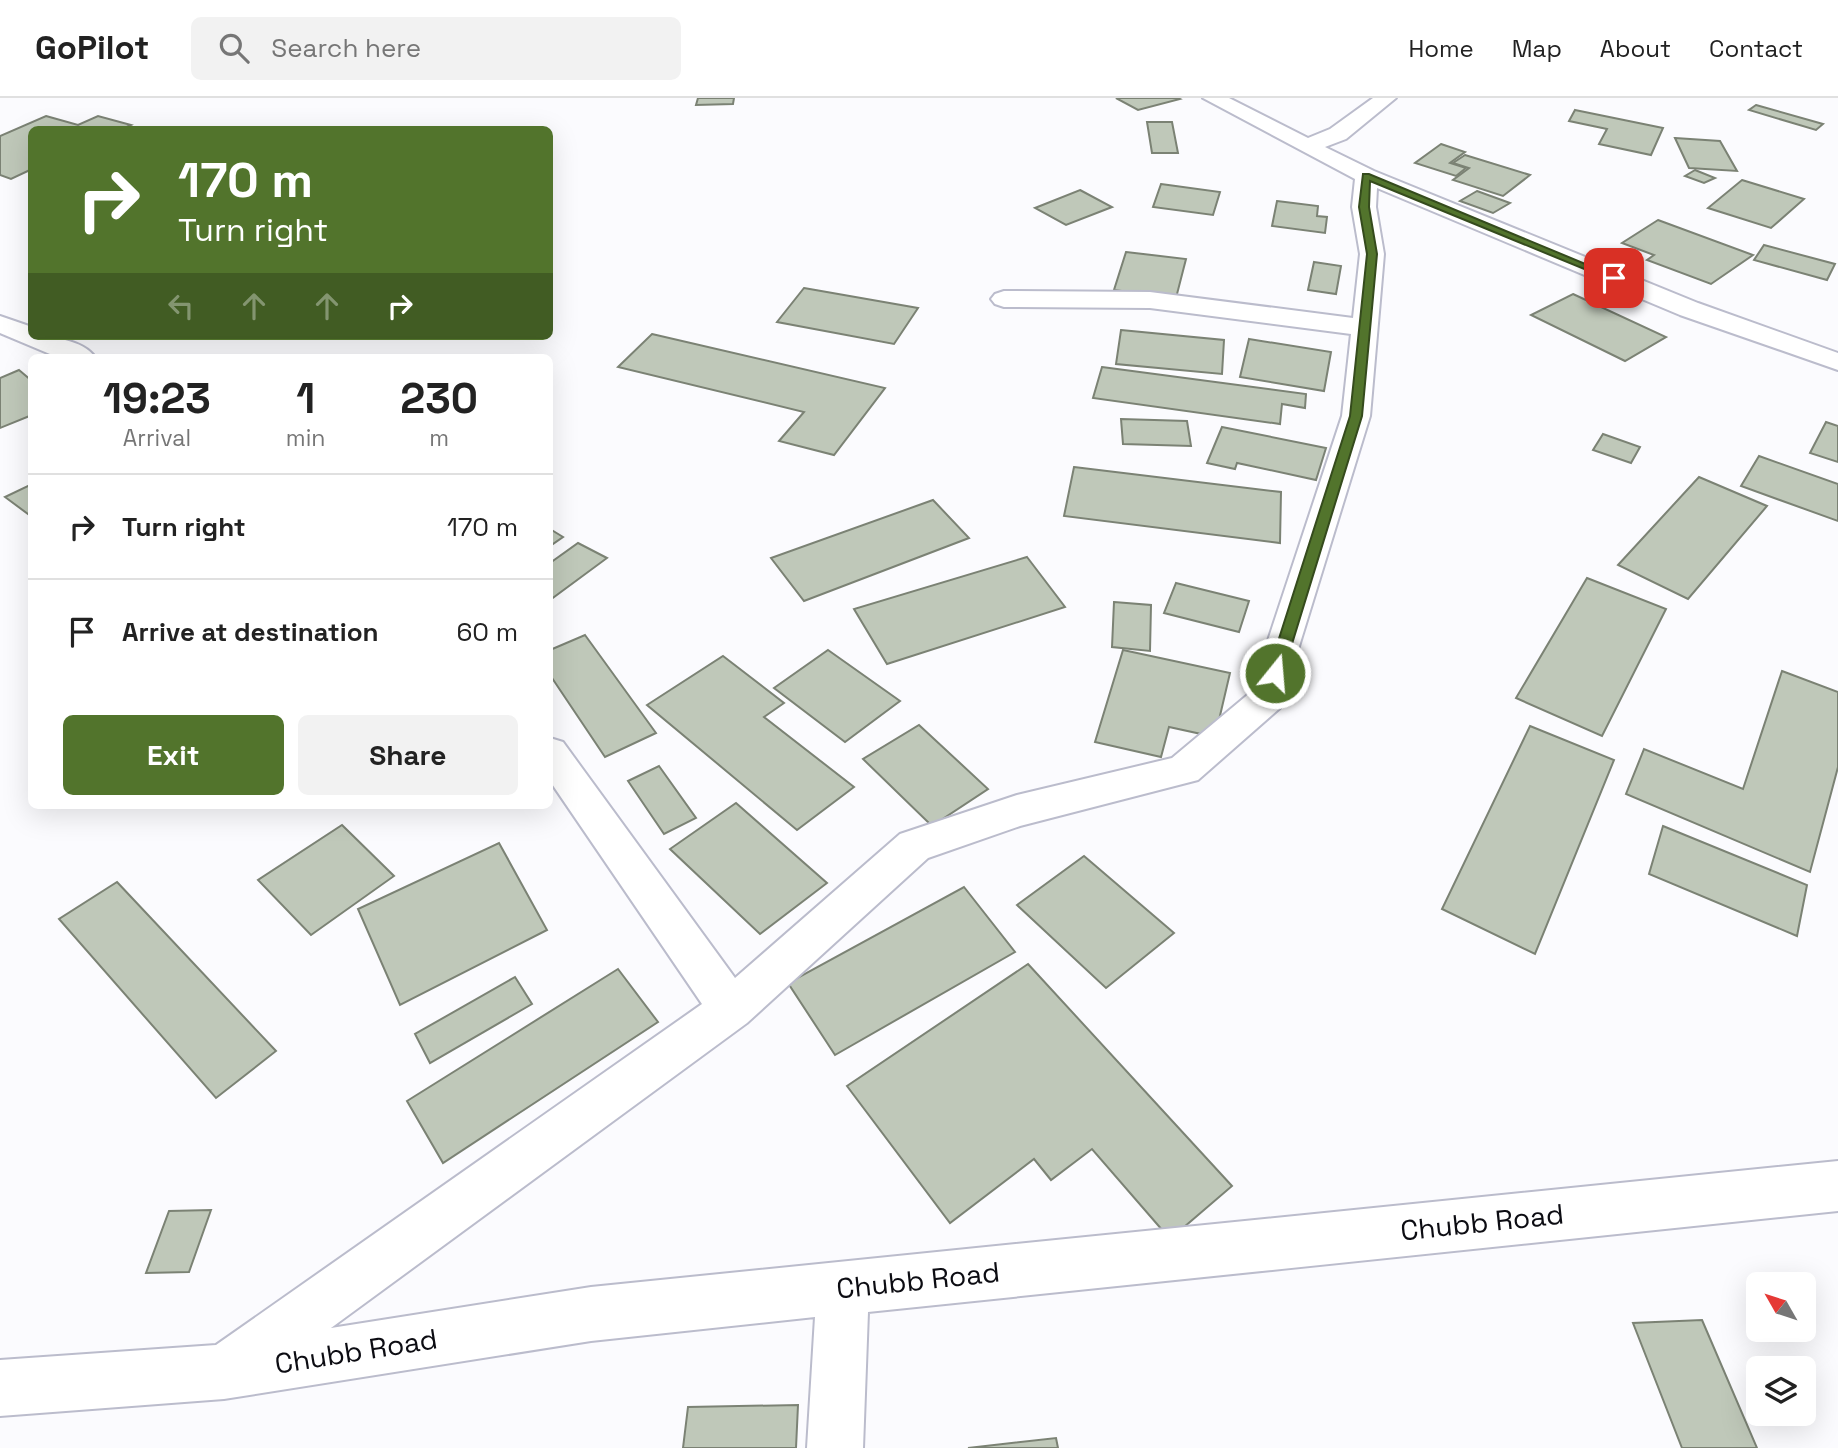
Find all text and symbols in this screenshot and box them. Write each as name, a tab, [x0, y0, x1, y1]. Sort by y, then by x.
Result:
search box	[191, 17, 681, 80]
text: GoPilot	[35, 27, 149, 69]
icon: search	[215, 29, 253, 67]
text: Search here	[271, 31, 421, 65]
text: Home	[1408, 33, 1474, 64]
text: Map	[1512, 33, 1562, 64]
text: About	[1600, 33, 1671, 64]
text: Contact	[1709, 33, 1803, 64]
text: 170 m	[178, 149, 313, 211]
icon: right	[63, 154, 154, 245]
text: Turn right	[178, 210, 328, 250]
pin	[1584, 248, 1644, 308]
icon: arrive	[1595, 259, 1633, 297]
icon: left	[162, 287, 200, 325]
icon: ahead	[235, 287, 273, 325]
icon: ahead	[308, 287, 346, 325]
icon: right	[381, 287, 419, 325]
text: 19:23	[103, 372, 211, 425]
text: 1	[296, 372, 315, 425]
text: 230	[400, 372, 478, 425]
text: Arrival	[123, 423, 191, 453]
text: min	[286, 423, 325, 453]
text: m	[429, 423, 449, 453]
icon: right	[63, 508, 101, 546]
text: Turn right	[122, 510, 246, 544]
text: 170 m	[447, 510, 518, 544]
icon: arrive	[63, 613, 101, 651]
text: Arrive at destination	[122, 615, 379, 649]
text: 60 m	[456, 615, 518, 649]
position arrow	[1238, 636, 1312, 710]
button: Exit	[63, 715, 284, 795]
button: Share	[298, 715, 518, 795]
street label: Chubb Road	[1399, 1196, 1565, 1248]
street label: Chubb Road	[835, 1254, 1001, 1306]
north arrow	[1746, 1272, 1816, 1342]
map controls	[1746, 1272, 1816, 1426]
street label: Chubb Road	[272, 1320, 440, 1382]
button: layers	[1746, 1356, 1816, 1426]

